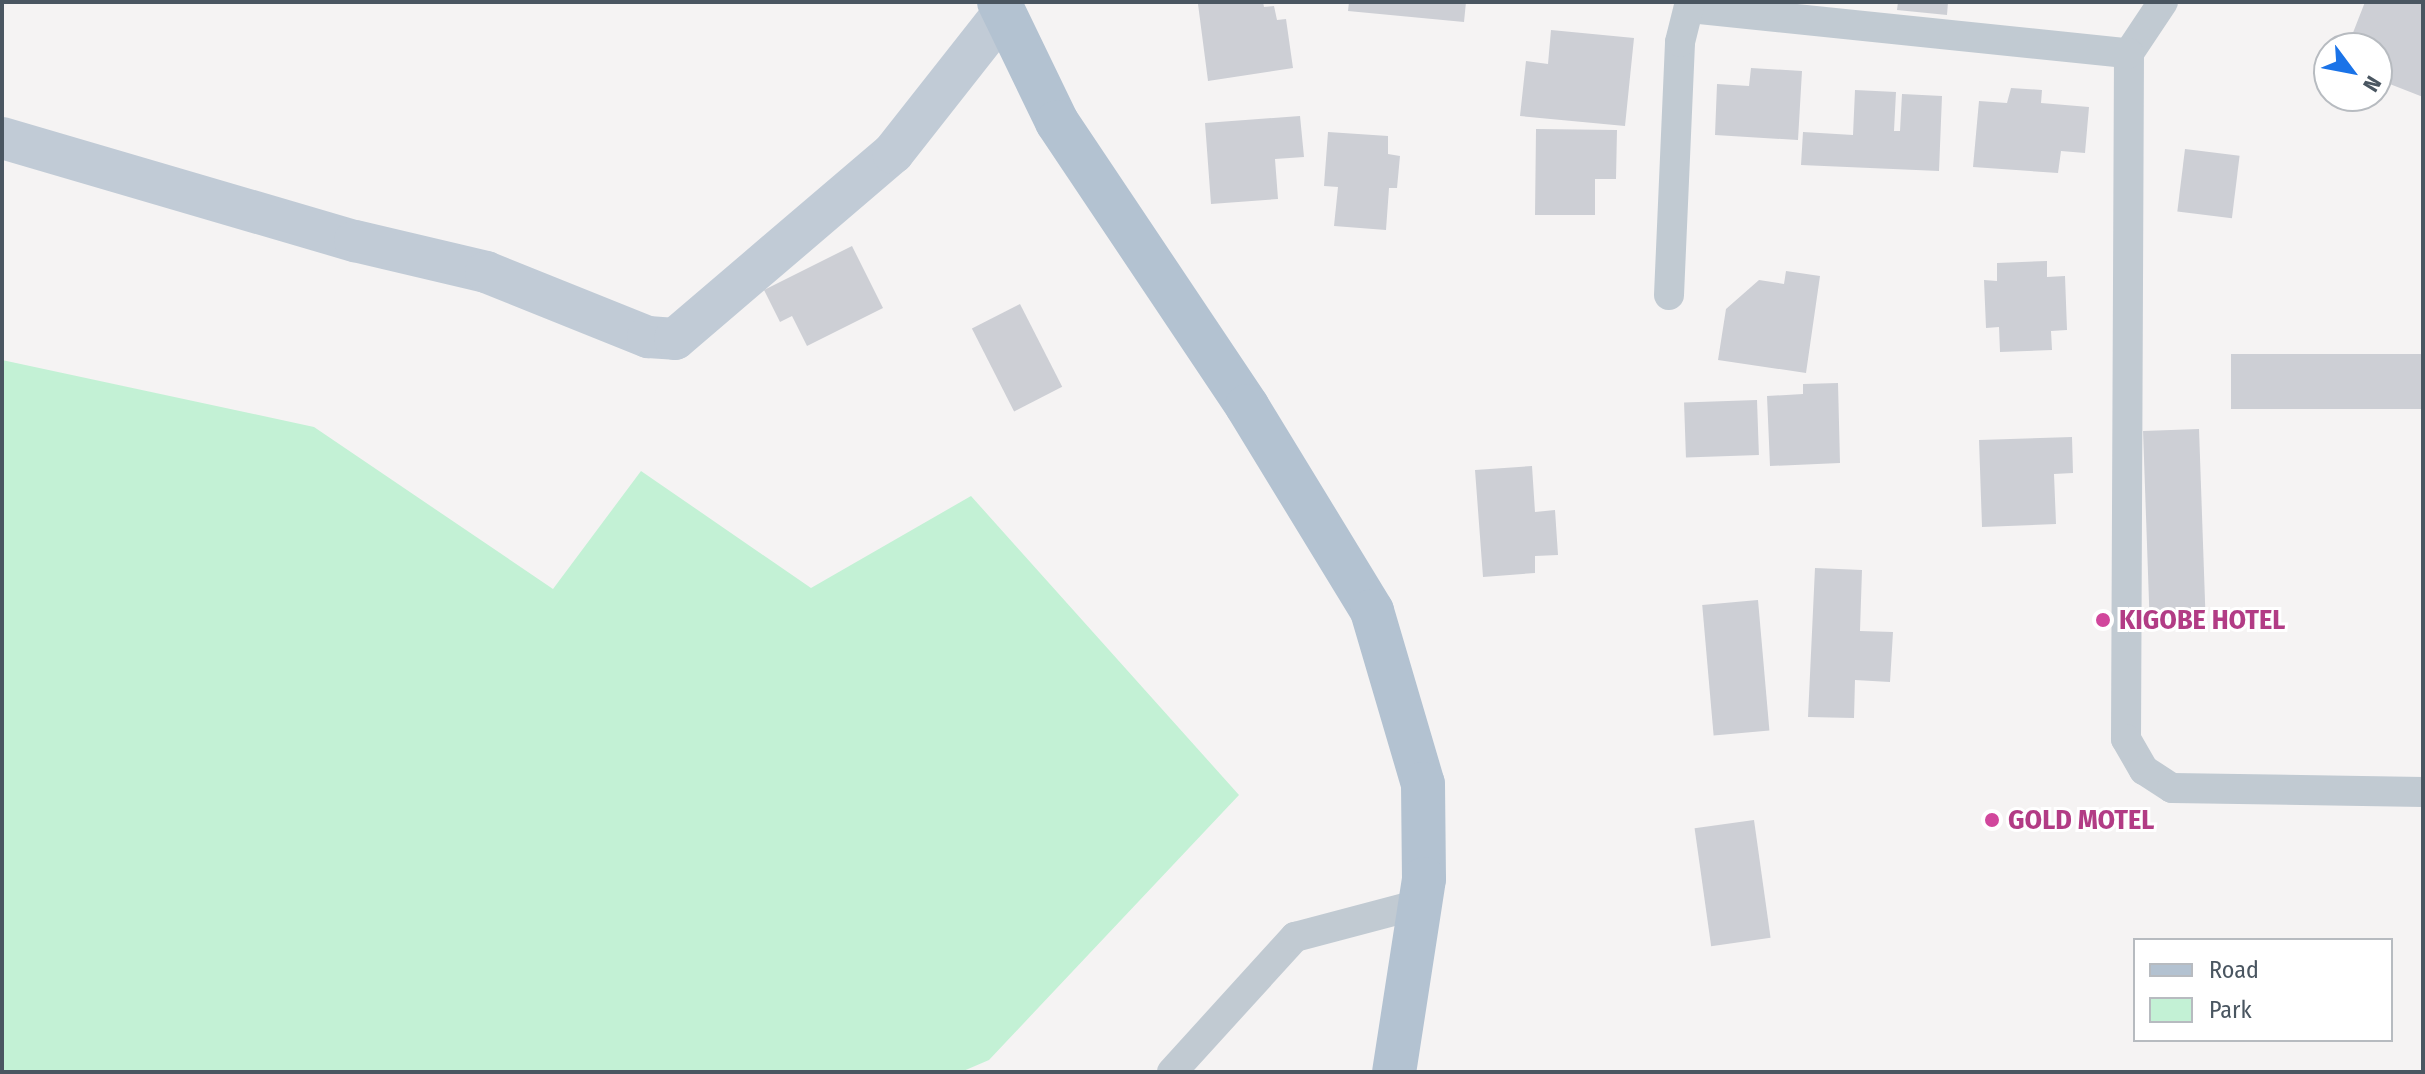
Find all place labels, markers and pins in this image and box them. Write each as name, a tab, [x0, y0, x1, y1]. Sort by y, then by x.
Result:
place label: KIGOBE HOTEL	[2119, 603, 2285, 637]
marker: KIGOBE HOTEL	[2094, 611, 2112, 629]
place label: GOLD MOTEL	[2008, 803, 2154, 837]
marker: GOLD MOTEL	[1983, 811, 2001, 829]

